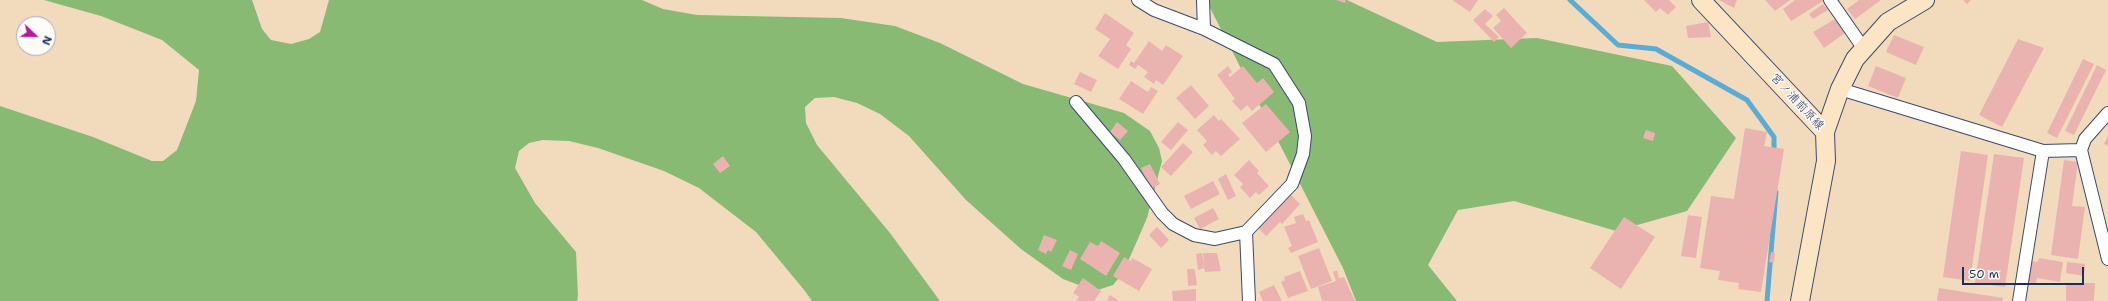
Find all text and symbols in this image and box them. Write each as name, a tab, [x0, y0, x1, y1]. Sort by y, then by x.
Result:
north arrow	[16, 16, 56, 56]
text: N	[38, 33, 55, 47]
street label: 宮ノ浦前原線	[1767, 71, 1827, 133]
scale bar	[1964, 259, 2086, 285]
text: 50 m	[1969, 266, 1999, 282]

